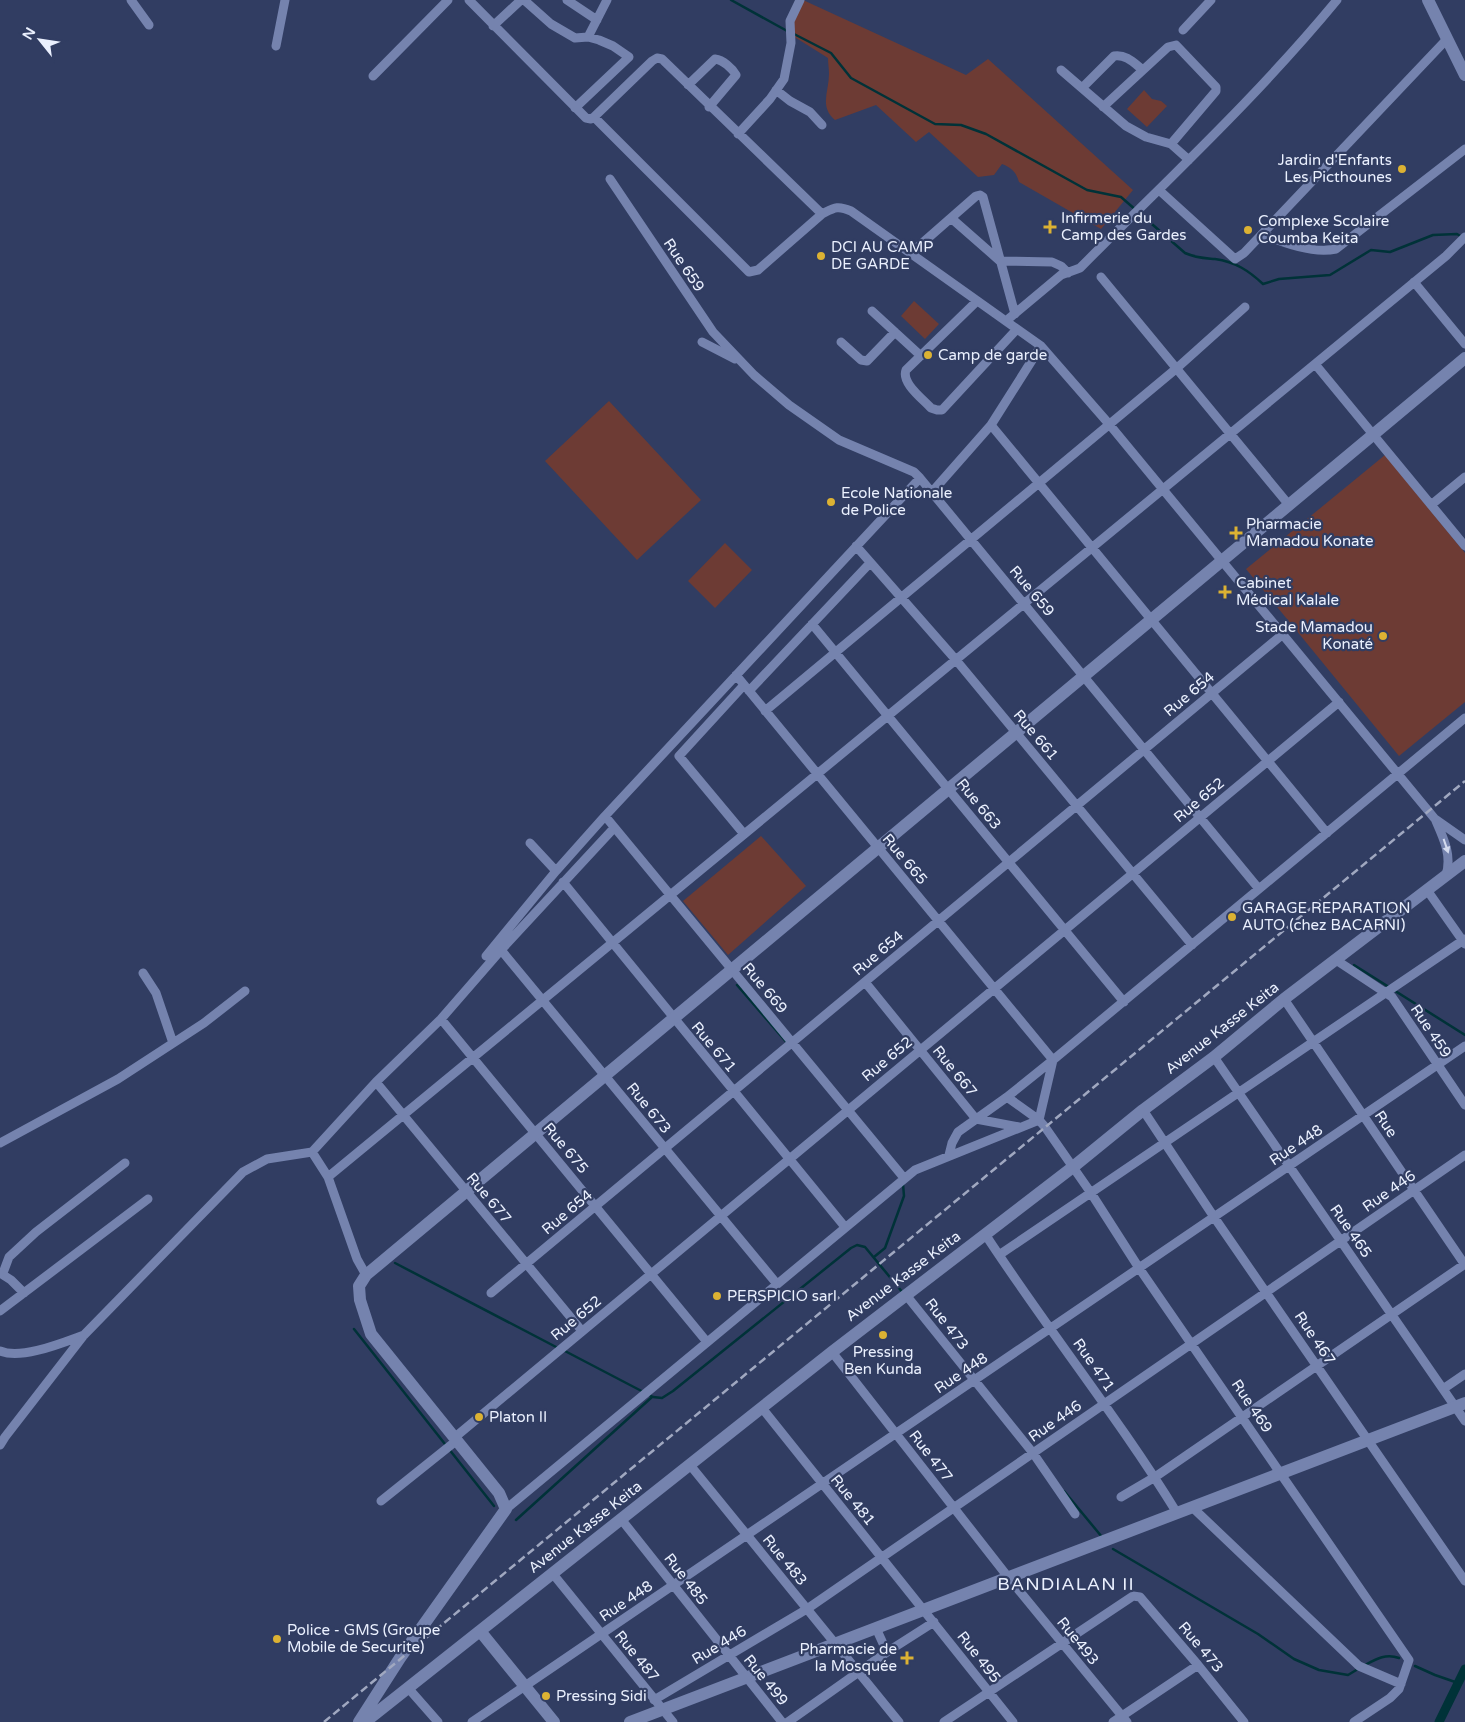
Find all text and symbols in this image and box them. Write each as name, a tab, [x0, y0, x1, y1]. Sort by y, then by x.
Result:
north arrow	[15, 15, 65, 65]
text: N	[19, 25, 39, 43]
place label: Jardin d'Enfants Les Picthounes	[1278, 151, 1392, 186]
marker: Jardin d'Enfants Les Picthounes	[1396, 163, 1408, 175]
place label: Infirmerie du Camp des Gardes	[1061, 209, 1187, 244]
place label: Complexe Scolaire Coumba Keita	[1258, 212, 1389, 247]
marker: Infirmerie du Camp des Gardes	[1043, 220, 1057, 234]
marker: Complexe Scolaire Coumba Keita	[1242, 224, 1254, 236]
street label: Rue 659	[660, 235, 708, 295]
place label: DCI AU CAMP DE GARDE	[831, 238, 933, 273]
marker: DCI AU CAMP DE GARDE	[815, 250, 827, 262]
place label: Camp de garde	[938, 346, 1047, 364]
marker: Camp de garde	[922, 349, 934, 361]
place label: Ecole Nationale de Police	[841, 484, 952, 519]
marker: Ecole Nationale de Police	[825, 496, 837, 508]
place label: Pharmacie Mamadou Konate	[1246, 515, 1373, 550]
marker: Pharmacie Mamadou Konate	[1230, 527, 1242, 539]
street label: Rue 659	[1006, 562, 1058, 620]
place label: Cabinet Médical Kalale	[1236, 574, 1339, 609]
marker: Cabinet Médical Kalale	[1218, 585, 1232, 599]
place label: Stade Mamadou Konaté	[1255, 618, 1373, 653]
marker: Stade Mamadou Konaté	[1377, 630, 1389, 642]
street label: Rue 654	[1160, 668, 1218, 720]
street label: Rue 661	[1010, 706, 1062, 764]
street label: Rue 652	[1170, 774, 1228, 826]
street label: Rue 663	[953, 775, 1005, 833]
street label: Rue 665	[879, 830, 931, 888]
one-way arrow	[1443, 839, 1450, 854]
place label: GARAGE REPARATION AUTO (chez BACARNI)	[1242, 899, 1410, 934]
marker: GARAGE REPARATION AUTO (chez BACARNI)	[1226, 911, 1238, 923]
street label: Rue 654	[849, 927, 907, 979]
street label: Rue 669	[739, 959, 791, 1017]
street label: Avenue Kasse Keita	[1162, 978, 1282, 1078]
street label: Rue 459	[1407, 1001, 1455, 1061]
street label: Rue 671	[688, 1018, 740, 1076]
street label: Rue 652	[858, 1033, 916, 1085]
street label: Rue 667	[929, 1042, 981, 1100]
street label: Rue 673	[623, 1079, 675, 1137]
street label: Rue	[1371, 1107, 1401, 1141]
street label: Rue 675	[540, 1119, 592, 1177]
street label: Rue 448	[1266, 1121, 1326, 1169]
street label: Rue 446	[1359, 1166, 1419, 1216]
street label: Rue 677	[463, 1169, 515, 1227]
street label: Rue 654	[538, 1186, 596, 1238]
street label: Rue 465	[1326, 1201, 1376, 1261]
street label: Avenue Kasse Keita	[842, 1227, 964, 1325]
place label: PERSPICIO sarl	[727, 1287, 837, 1305]
marker: PERSPICIO sarl	[711, 1290, 723, 1302]
street label: Rue 652	[547, 1292, 605, 1344]
street label: Rue 473	[921, 1295, 973, 1353]
street label: Rue 467	[1291, 1308, 1339, 1368]
marker: Pressing Ben Kunda	[877, 1329, 889, 1341]
street label: Rue 471	[1069, 1335, 1119, 1395]
place label: Pressing Ben Kunda	[844, 1343, 922, 1378]
street label: Rue 448	[931, 1349, 991, 1397]
street label: Rue 469	[1228, 1376, 1276, 1436]
street label: Rue 446	[1025, 1396, 1085, 1446]
place label: Platon II	[489, 1408, 547, 1426]
marker: Platon II	[473, 1411, 485, 1423]
street label: Rue 477	[905, 1427, 957, 1485]
street label: Rue 481	[827, 1471, 879, 1529]
street label: Avenue Kasse Keita	[525, 1477, 645, 1577]
street label: Rue 483	[759, 1531, 811, 1589]
street label: Rue 485	[660, 1550, 712, 1608]
district label: BANDIALAN II	[997, 1573, 1135, 1595]
street label: Rue 448	[596, 1577, 656, 1625]
street label: Rue493	[1053, 1613, 1103, 1669]
street label: Rue 473	[1175, 1618, 1227, 1676]
place label: Police - GMS (Groupe Mobile de Securite)	[287, 1621, 440, 1656]
street label: Rue 446	[688, 1622, 750, 1668]
street label: Rue 487	[611, 1627, 663, 1685]
street label: Rue 495	[953, 1628, 1005, 1686]
marker: Police - GMS (Groupe Mobile de Securite)	[271, 1633, 283, 1645]
place label: Pharmacie de la Mosquée	[799, 1640, 897, 1675]
street label: Rue 499	[740, 1651, 792, 1709]
marker: Pharmacie de la Mosquée	[901, 1652, 913, 1664]
place label: Pressing Sidi	[556, 1687, 647, 1705]
marker: Pressing Sidi	[540, 1690, 552, 1702]

